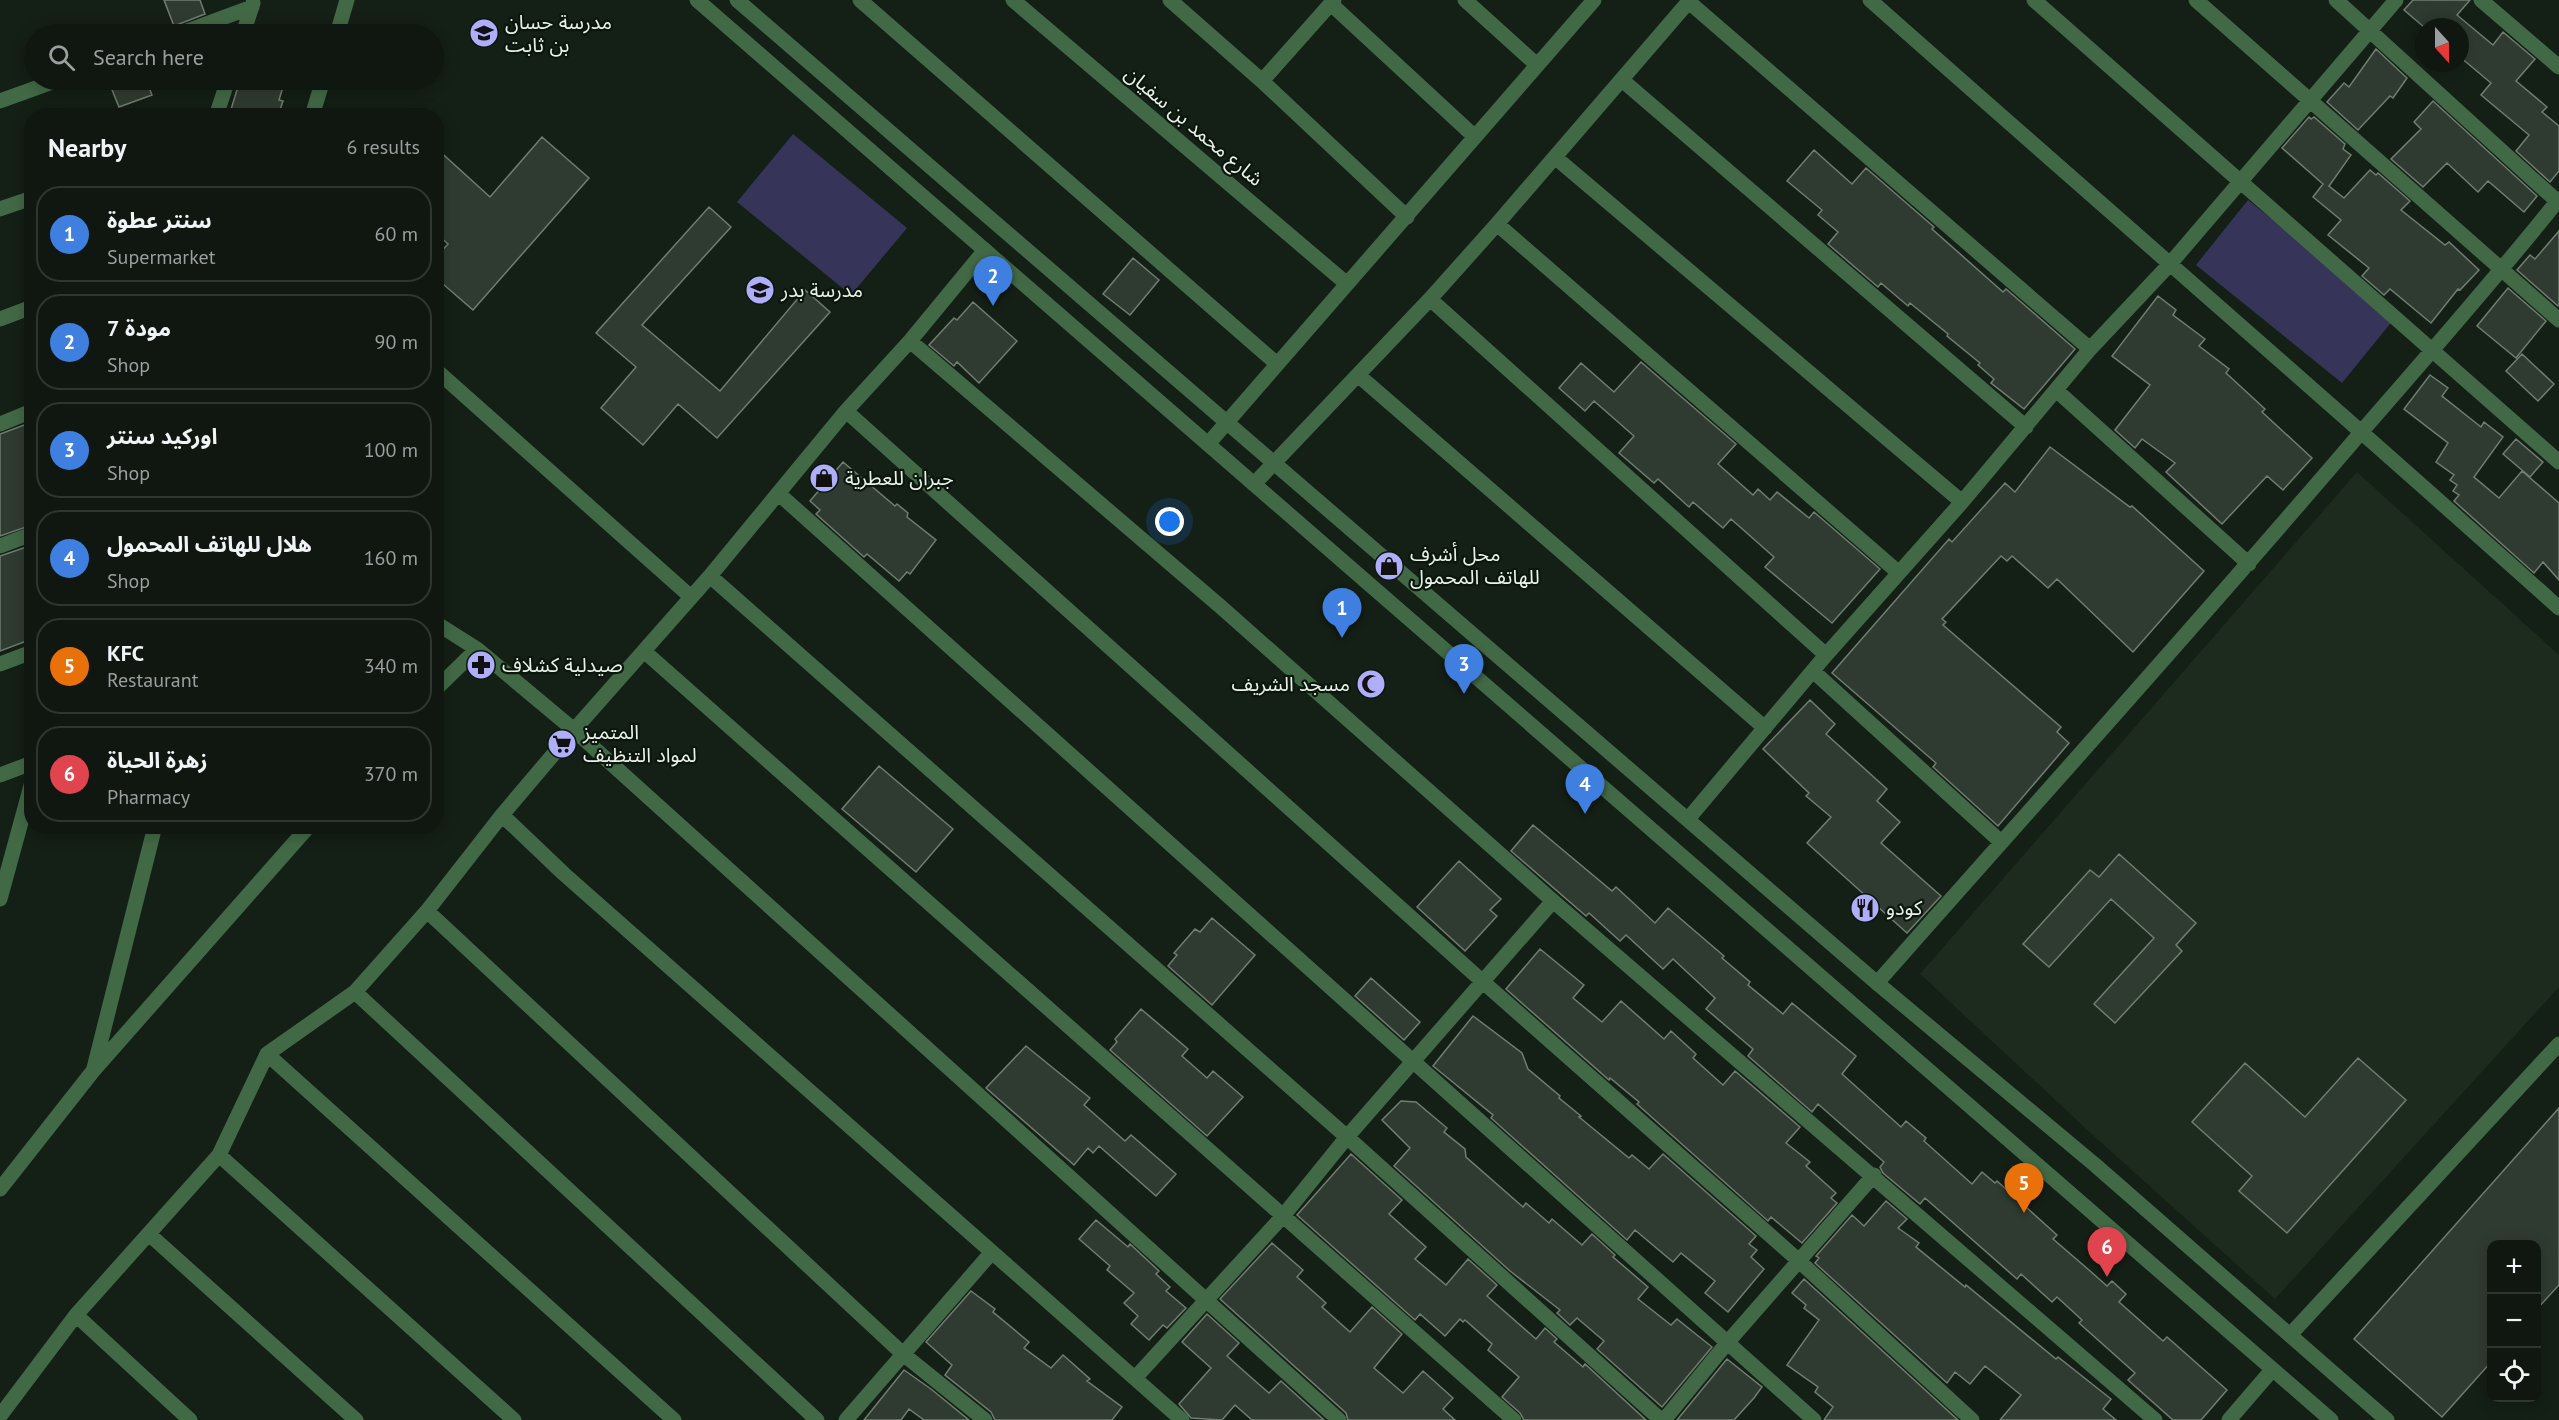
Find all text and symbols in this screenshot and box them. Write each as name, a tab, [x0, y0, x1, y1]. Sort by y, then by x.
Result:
place label: مدرسة حسان بن ثابت	[505, 9, 612, 58]
school or university icon: مدرسة حسان بن ثابت	[468, 17, 500, 49]
north arrow	[2415, 18, 2469, 72]
search box	[24, 24, 444, 90]
icon: search	[45, 41, 78, 74]
text: Search here	[93, 43, 204, 71]
street label: شارع محمد بن سفيان	[1118, 60, 1269, 193]
text: Nearby	[48, 131, 126, 164]
text: 6 results	[347, 134, 420, 160]
text: سنتر عطوة	[107, 206, 212, 234]
text: 1	[64, 221, 75, 247]
text: 60 m	[375, 221, 418, 247]
text: Supermarket	[107, 244, 215, 270]
pin: 2	[974, 256, 1012, 306]
school or university icon: مدرسة بدر	[744, 274, 776, 306]
place label: مدرسة بدر	[780, 277, 863, 303]
text: مودة 7	[107, 314, 171, 342]
text: 2	[64, 329, 75, 355]
text: 90 m	[375, 329, 418, 355]
text: Shop	[107, 352, 150, 378]
text: اوركيد سنتر	[107, 422, 217, 450]
text: 3	[64, 437, 75, 463]
text: 100 m	[364, 437, 418, 463]
text: Shop	[107, 460, 150, 486]
shop icon: جبران للعطرية	[808, 462, 840, 494]
place label: جبران للعطرية	[845, 465, 954, 491]
your location	[1155, 507, 1184, 536]
text: هلال للهاتف المحمول	[107, 530, 312, 558]
place label: محل أشرف للهاتف المحمول	[1410, 541, 1540, 590]
text: 4	[64, 545, 75, 571]
text: 160 m	[364, 545, 418, 571]
shop icon: محل أشرف للهاتف المحمول	[1373, 550, 1405, 582]
text: Shop	[107, 568, 150, 594]
pin: 1	[1322, 588, 1362, 638]
text: KFC	[107, 639, 144, 667]
pin: 3	[1444, 644, 1484, 694]
pharmacy icon: صيدلية كشلاف	[465, 649, 497, 681]
place label: صيدلية كشلاف	[502, 652, 623, 678]
text: 5	[64, 653, 75, 679]
text: 340 m	[364, 653, 418, 679]
text: Restaurant	[107, 667, 198, 693]
mosque icon: مسجد الشريف	[1355, 668, 1387, 700]
place label: مسجد الشريف	[1232, 671, 1350, 697]
place label: المتميز لمواد التنظيف	[582, 719, 697, 768]
supermarket icon: المتميز لمواد التنظيف	[546, 728, 578, 760]
text: زهرة الحياة	[107, 746, 207, 774]
text: 6	[64, 761, 75, 787]
text: 370 m	[364, 761, 418, 787]
pin: 4	[1566, 764, 1604, 814]
text: Pharmacy	[107, 784, 190, 810]
restaurant icon: كودو	[1849, 892, 1881, 924]
place label: كودو	[1886, 895, 1923, 921]
pin: 5	[2004, 1164, 2044, 1213]
pin: 6	[2088, 1228, 2126, 1277]
map controls	[2487, 1240, 2541, 1402]
button: +	[2487, 1240, 2541, 1294]
button: −	[2487, 1294, 2541, 1348]
button: locate	[2487, 1348, 2541, 1402]

